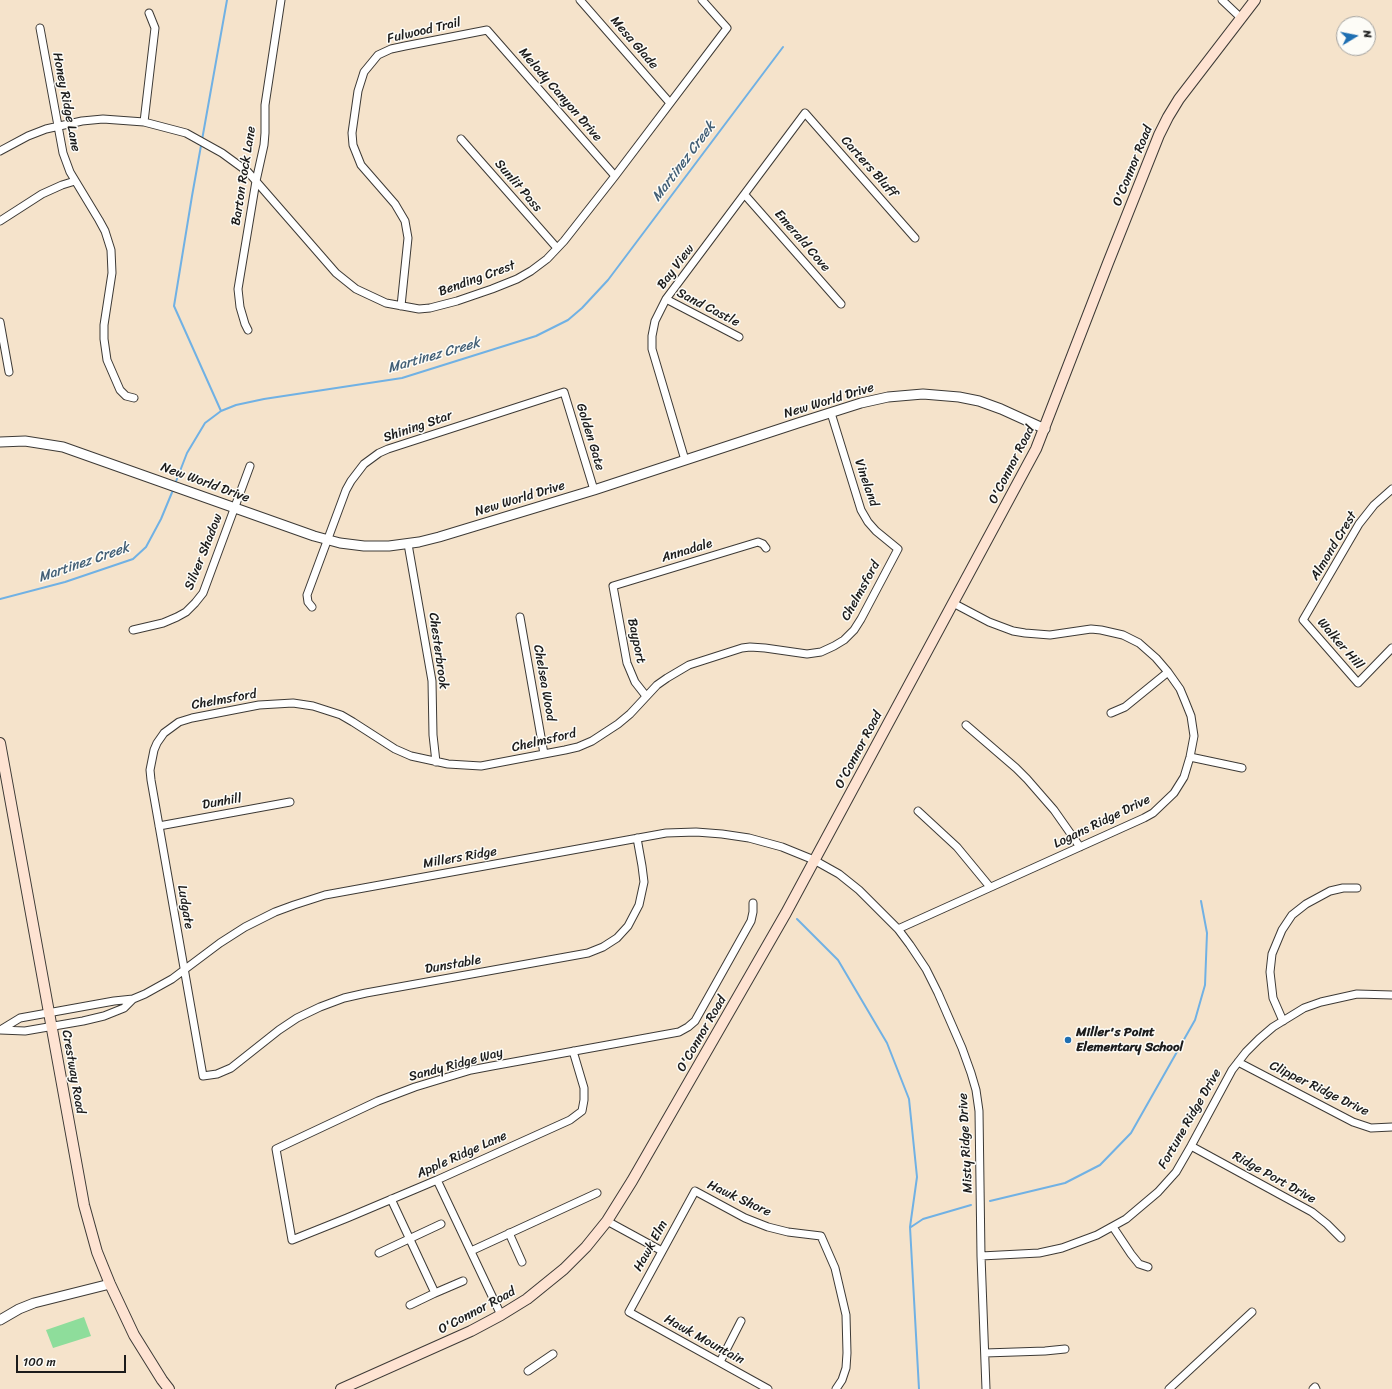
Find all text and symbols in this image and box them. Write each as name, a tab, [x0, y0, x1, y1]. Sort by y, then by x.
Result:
street label: Mesa Glade	[607, 13, 661, 73]
street label: Fulwood Trail	[386, 15, 462, 47]
north arrow	[1336, 16, 1376, 56]
text: N	[1357, 29, 1377, 39]
street label: Melody Canyon Drive	[515, 45, 605, 145]
street label: Honey Ridge Lane	[49, 51, 83, 153]
water label: Martinez Creek	[649, 119, 719, 205]
street label: O'Connor Road	[1110, 124, 1156, 208]
street label: Barton Rock Lane	[228, 125, 260, 227]
street label: Carters Bluff	[837, 133, 901, 201]
street label: Sunlit Pass	[491, 157, 545, 215]
street label: Emerald Cove	[771, 207, 833, 275]
street label: Bay View	[654, 242, 698, 292]
street label: Bending Crest	[436, 258, 518, 300]
street label: Sand Castle	[674, 285, 742, 331]
water label: Martinez Creek	[386, 335, 482, 377]
street label: New World Drive	[782, 380, 876, 422]
street label: Golden Gate	[572, 402, 608, 472]
street label: Shining Star	[381, 408, 455, 446]
street label: O'Connor Road	[986, 423, 1038, 507]
street label: Vineland	[851, 457, 881, 509]
street label: New World Drive	[158, 460, 252, 506]
street label: New World Drive	[473, 478, 567, 520]
street label: Almond Crest	[1307, 509, 1361, 583]
street label: Silver Shadow	[182, 512, 226, 592]
street label: Annadale	[660, 536, 714, 566]
water label: Martinez Creek	[36, 540, 132, 586]
street label: Chelmsford	[838, 558, 884, 624]
street label: Chesterbrook	[425, 612, 451, 690]
street label: Walker Hill	[1314, 615, 1366, 673]
street label: Bayport	[624, 617, 648, 665]
street label: Chelsea Wood	[530, 644, 558, 722]
street label: Chelmsford	[190, 687, 258, 713]
street label: O'Connor Road	[832, 709, 886, 791]
street label: Chelmsford	[510, 726, 578, 756]
street label: Dunhill	[201, 791, 243, 813]
street label: Logans Ridge Drive	[1051, 792, 1153, 852]
street label: Millers Ridge	[422, 844, 498, 872]
street label: Ludgate	[173, 884, 197, 930]
street label: Dunstable	[424, 952, 482, 978]
street label: O'Connor Road	[674, 993, 730, 1075]
place label: Miller's Point Elementary School	[1076, 1025, 1183, 1056]
street label: Crestway Road	[58, 1029, 88, 1115]
marker: Miller's Point Elementary School	[1063, 1035, 1073, 1045]
street label: Sandy Ridge Way	[407, 1045, 505, 1085]
street label: Clipper Ridge Drive	[1267, 1058, 1371, 1120]
street label: Fortune Ridge Drive	[1155, 1066, 1225, 1172]
street label: Misty Ridge Drive	[956, 1093, 976, 1193]
street label: Apple Ridge Lane	[414, 1128, 510, 1182]
street label: Ridge Port Drive	[1229, 1149, 1319, 1207]
street label: Hawk Shore	[705, 1177, 773, 1221]
street label: Hawk Elm	[631, 1218, 671, 1274]
street label: O'Connor Road	[436, 1284, 518, 1338]
street label: Hawk Mountain	[661, 1312, 747, 1368]
scale bar	[18, 1347, 128, 1373]
text: 100 m	[23, 1351, 56, 1373]

